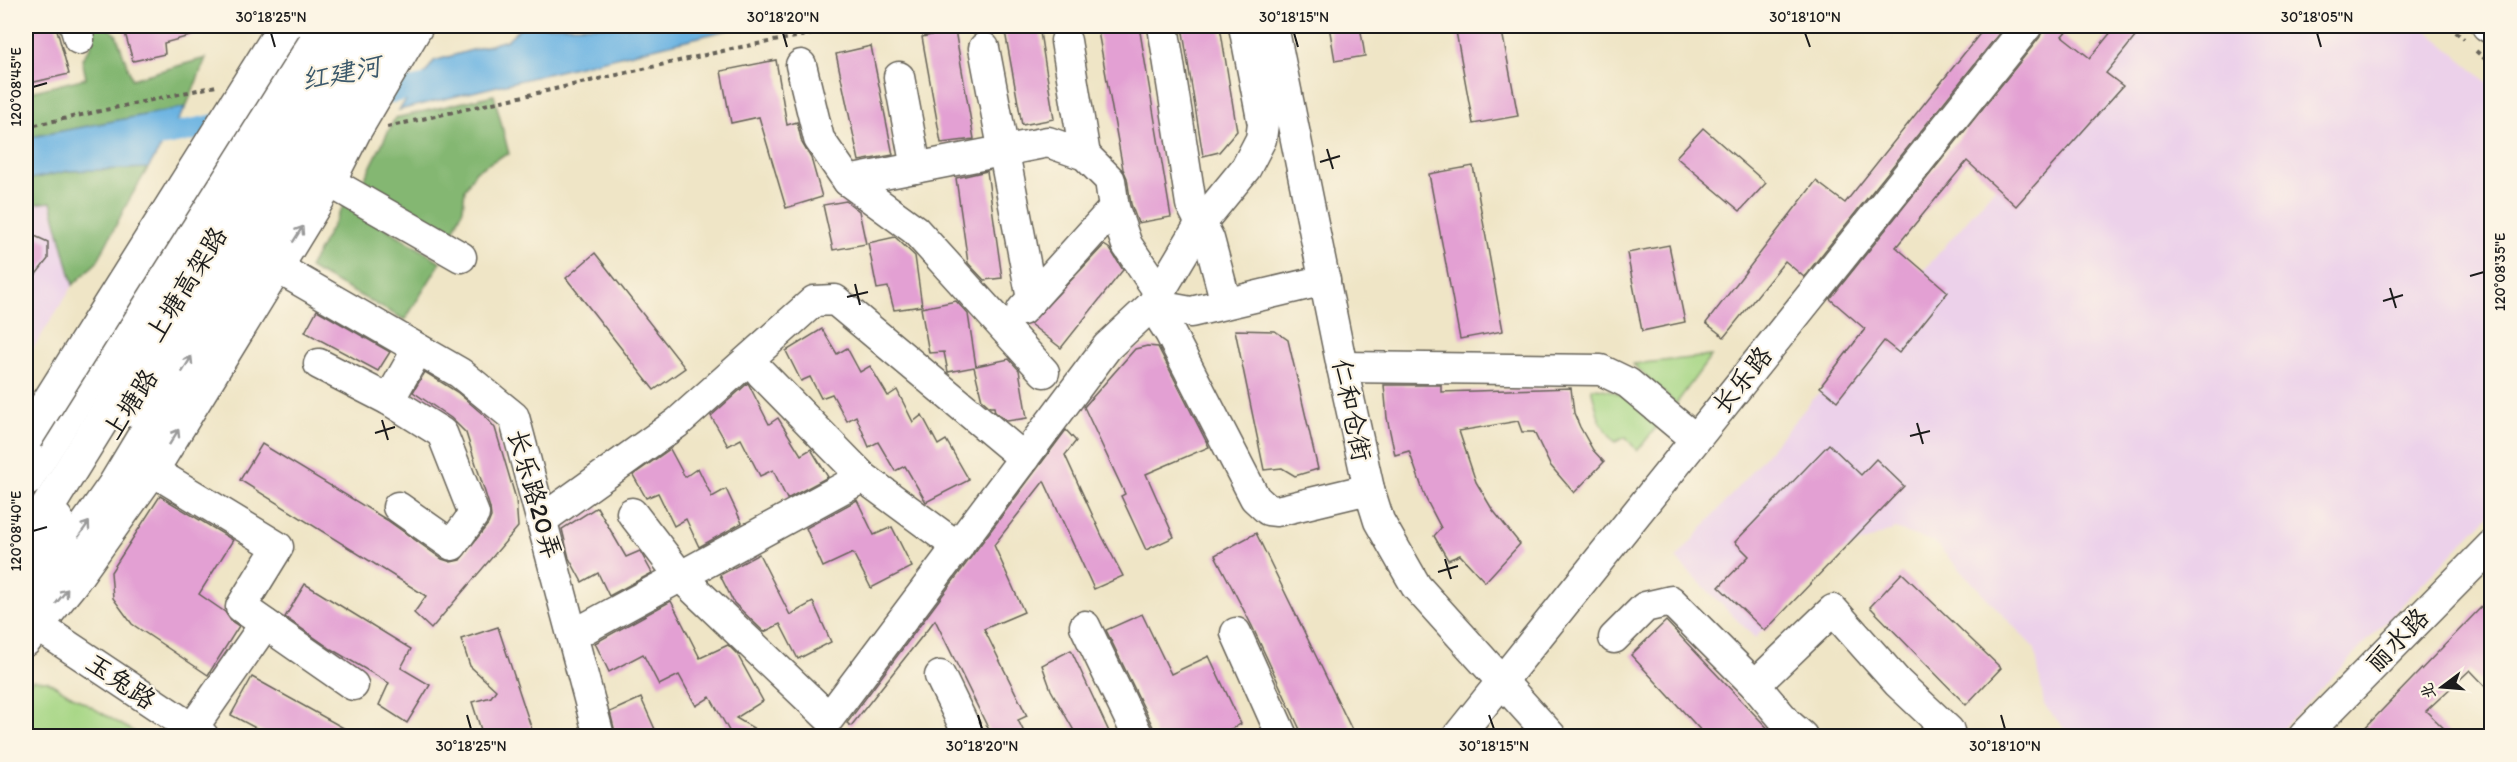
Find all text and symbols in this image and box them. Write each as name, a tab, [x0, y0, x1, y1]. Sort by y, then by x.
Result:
text: 30°18'25"N	[235, 8, 307, 26]
text: 30°18'20"N	[747, 8, 819, 26]
text: 30°18'15"N	[1259, 8, 1329, 26]
text: 30°18'10"N	[1769, 8, 1841, 26]
text: 30°18'05"N	[2281, 8, 2353, 26]
text: 120°08'45"E	[7, 47, 25, 127]
water label: 红建河	[298, 48, 388, 96]
street label: 上塘高架路	[138, 220, 234, 348]
one-way arrow	[292, 226, 305, 243]
text: 120°08'35"E	[2491, 233, 2509, 311]
street label: 长乐路	[1705, 340, 1779, 420]
one-way arrow	[182, 356, 194, 373]
street label: 仁和仓街	[1326, 356, 1378, 464]
street label: 上塘路	[95, 363, 165, 445]
street label: 长乐路20弄	[501, 425, 569, 563]
one-way arrow	[168, 428, 181, 445]
text: 120°08'40"E	[7, 491, 25, 571]
one-way arrow	[78, 521, 90, 537]
one-way arrow	[56, 588, 69, 604]
street label: 丽水路	[2358, 601, 2436, 679]
street label: 玉兔路	[80, 646, 162, 716]
north arrow	[2412, 657, 2472, 717]
text: 北	[2417, 681, 2439, 701]
text: 30°18'25"N	[435, 737, 507, 755]
text: 30°18'20"N	[946, 737, 1018, 755]
text: 30°18'15"N	[1459, 737, 1529, 755]
text: 30°18'10"N	[1969, 737, 2041, 755]

